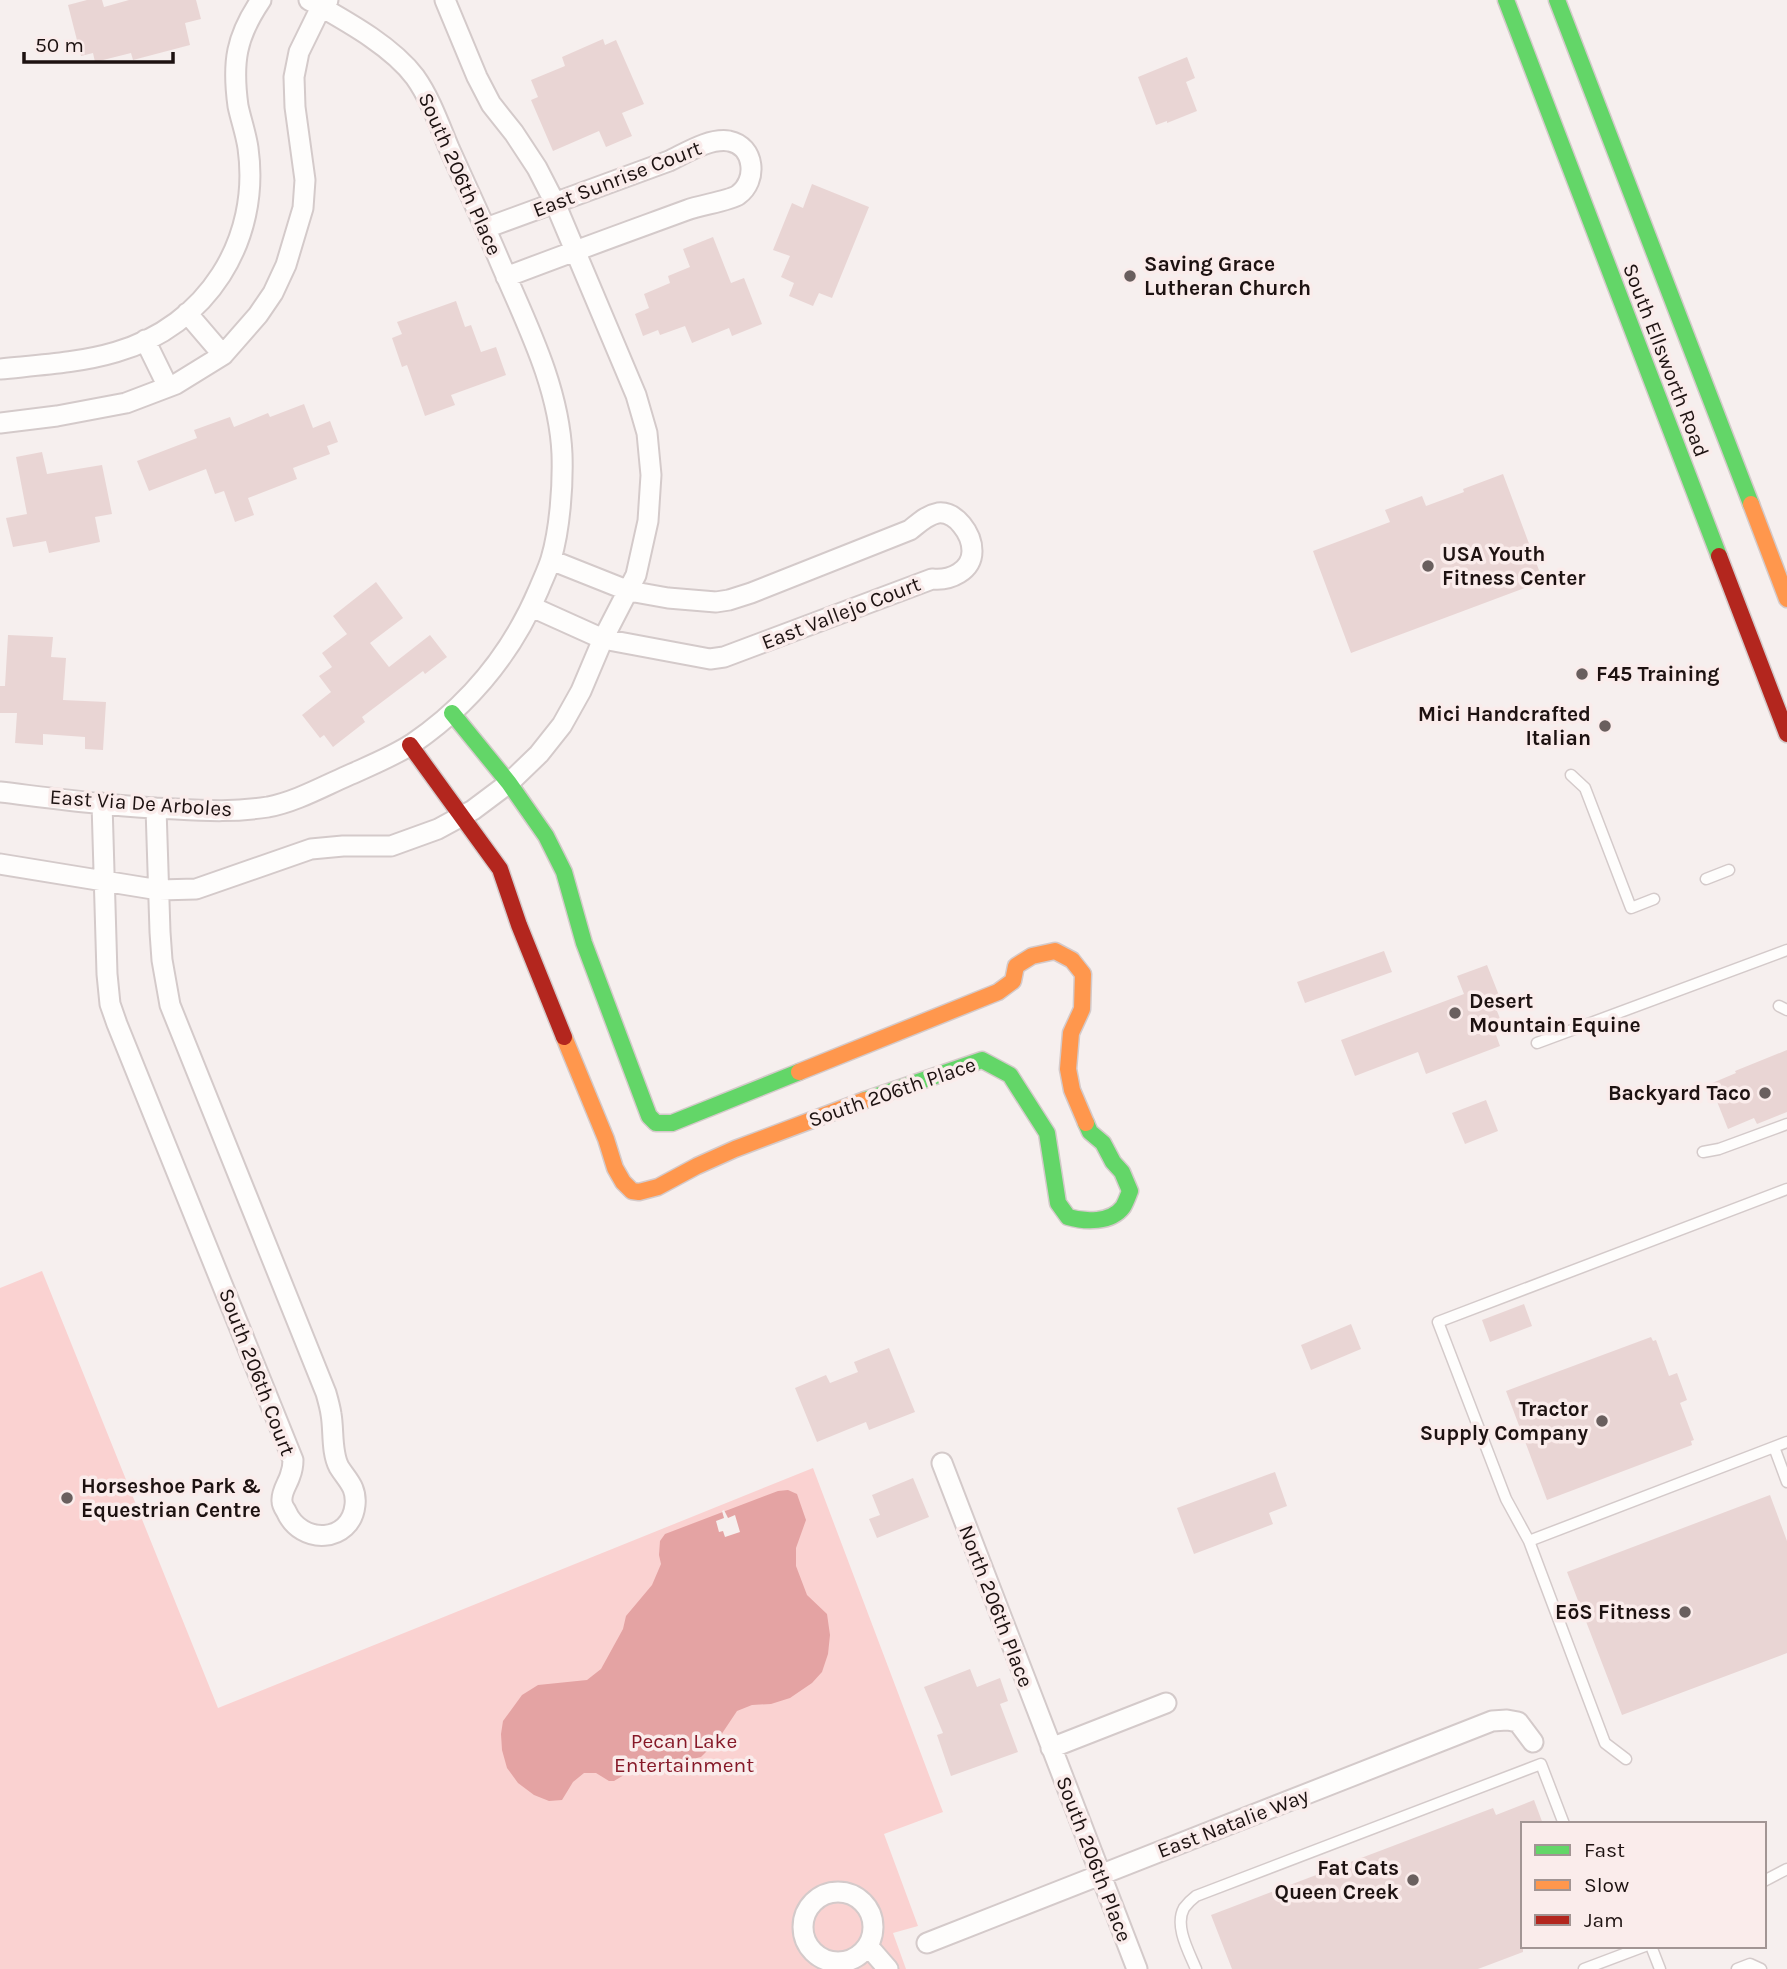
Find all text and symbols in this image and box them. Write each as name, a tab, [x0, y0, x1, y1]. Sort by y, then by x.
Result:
scale bar	[24, 21, 173, 65]
text: 50 m	[35, 33, 84, 57]
street label: South 206th Place	[413, 89, 507, 259]
street label: East Sunrise Court	[529, 136, 705, 222]
place label: Saving Grace Lutheran Church	[1144, 252, 1311, 300]
street label: South Ellsworth Road	[1618, 260, 1714, 460]
marker: Saving Grace Lutheran Church	[1122, 268, 1138, 284]
place label: USA Youth Fitness Center	[1442, 542, 1586, 590]
marker: USA Youth Fitness Center	[1420, 558, 1436, 574]
street label: East Vallejo Court	[758, 572, 924, 654]
place label: F45 Training	[1596, 662, 1720, 686]
marker: F45 Training	[1574, 666, 1590, 682]
place label: Mici Handcrafted Italian	[1418, 702, 1591, 750]
marker: Mici Handcrafted Italian	[1597, 718, 1613, 734]
street label: East Via De Arboles	[49, 785, 233, 821]
place label: Desert Mountain Equine	[1469, 989, 1641, 1038]
marker: Desert Mountain Equine	[1447, 1005, 1463, 1021]
street label: South 206th Place	[805, 1052, 979, 1132]
place label: Backyard Taco	[1608, 1081, 1751, 1105]
marker: Backyard Taco	[1757, 1085, 1773, 1101]
street label: South 206th Court	[214, 1285, 300, 1459]
place label: Tractor Supply Company	[1420, 1397, 1589, 1445]
marker: Tractor Supply Company	[1594, 1413, 1610, 1429]
place label: Horseshoe Park & Equestrian Centre	[81, 1474, 261, 1523]
marker: Horseshoe Park & Equestrian Centre	[59, 1490, 75, 1506]
street label: North 206th Place	[954, 1521, 1038, 1691]
place label: EōS Fitness	[1555, 1600, 1671, 1624]
marker: EōS Fitness	[1677, 1604, 1693, 1620]
park label: Pecan Lake Entertainment	[614, 1729, 754, 1777]
street label: South 206th Place	[1051, 1773, 1137, 1945]
street label: East Natalie Way	[1154, 1783, 1312, 1863]
legend	[1521, 1822, 1766, 1948]
text: Fast	[1584, 1838, 1625, 1862]
place label: Fat Cats Queen Creek	[1275, 1856, 1400, 1904]
marker: Fat Cats Queen Creek	[1405, 1872, 1421, 1888]
text: Slow	[1584, 1873, 1629, 1897]
text: Jam	[1584, 1908, 1624, 1932]

